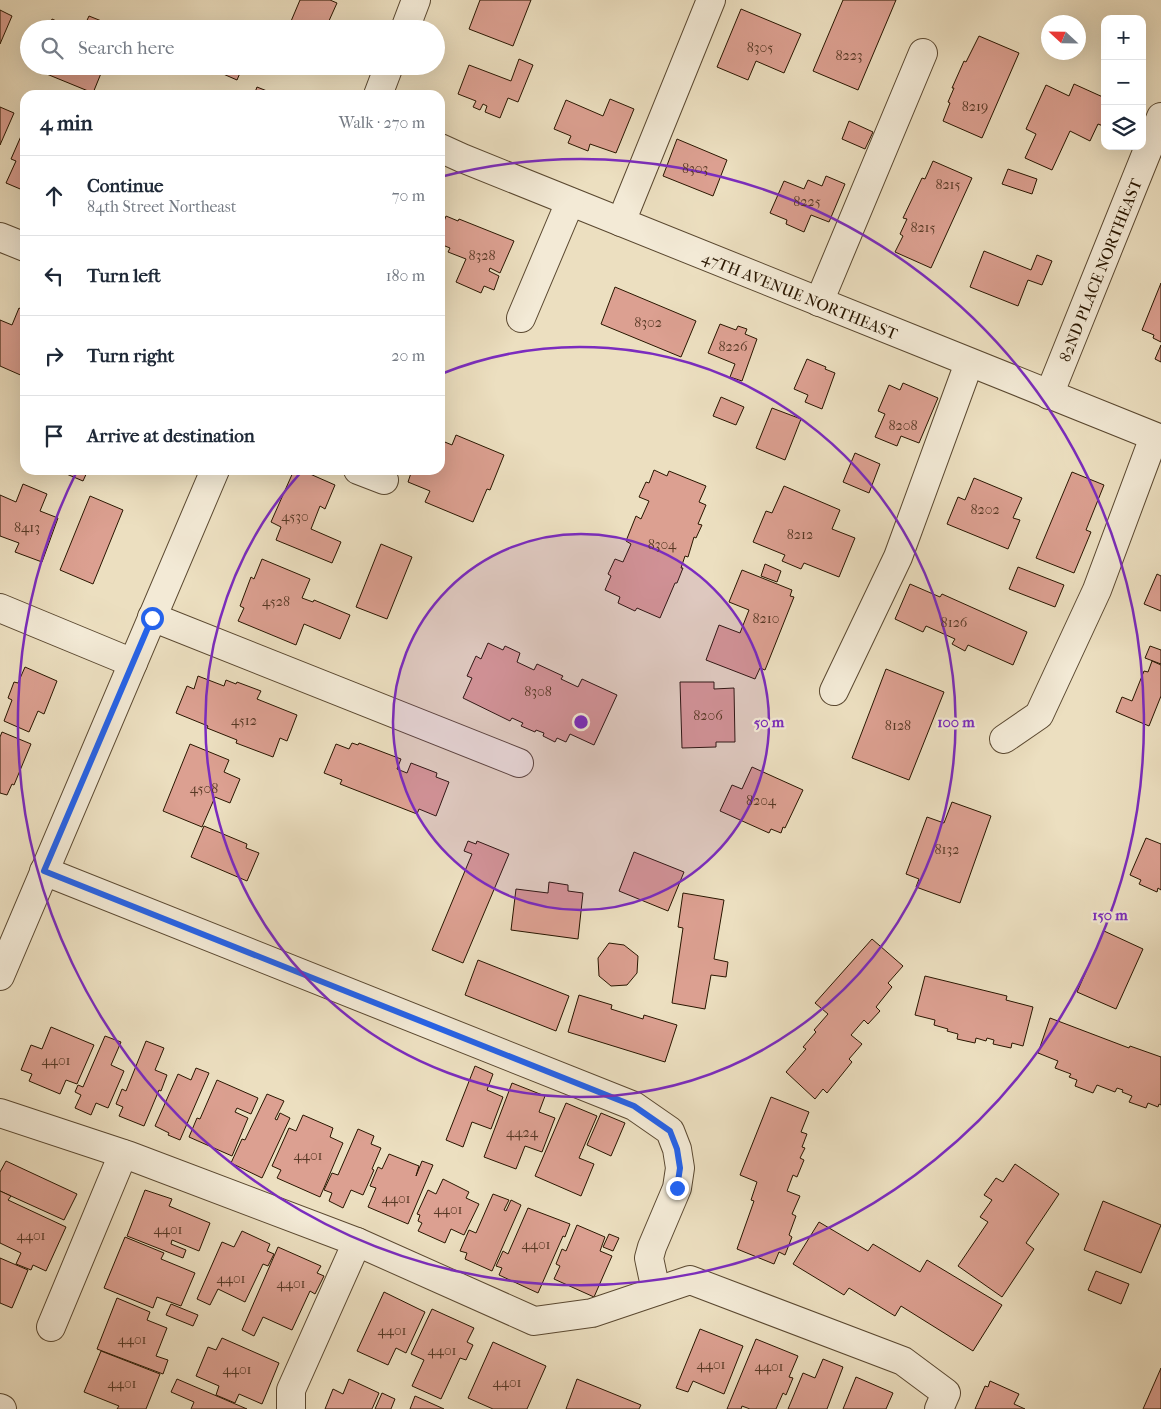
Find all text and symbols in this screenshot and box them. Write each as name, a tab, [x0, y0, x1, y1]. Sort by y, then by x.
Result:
north arrow	[1041, 15, 1086, 60]
map controls	[1101, 15, 1146, 150]
button: +	[1101, 15, 1146, 60]
search box	[20, 20, 445, 75]
icon: search	[38, 34, 66, 62]
text: Search here	[78, 37, 174, 59]
house number: 8305	[747, 39, 773, 56]
house number: 8223	[835, 47, 863, 64]
button: −	[1101, 60, 1146, 105]
house number: 8219	[962, 98, 988, 115]
button: layers	[1101, 105, 1146, 150]
text: 4 min	[40, 111, 93, 135]
text: Walk · 270 m	[339, 113, 425, 132]
house number: 8303	[682, 160, 708, 177]
text: Continue	[87, 175, 163, 197]
house number: 8215	[935, 176, 961, 193]
street label: 82ND PLACE NORTHEAST	[1055, 176, 1146, 364]
icon: ahead	[40, 182, 68, 210]
text: 70 m	[392, 186, 425, 205]
house number: 8225	[793, 193, 821, 210]
text: 84th Street Northeast	[87, 197, 236, 216]
house number: 8215	[910, 219, 936, 236]
house number: 8328	[468, 247, 496, 264]
street label: 47TH AVENUE NORTHEAST	[699, 247, 901, 344]
icon: left	[40, 262, 68, 290]
text: Turn left	[87, 265, 161, 287]
text: 180 m	[386, 266, 425, 285]
house number: 8302	[634, 314, 662, 331]
house number: 8226	[718, 338, 748, 355]
icon: right	[40, 342, 68, 370]
text: Turn right	[87, 345, 174, 367]
text: 20 m	[391, 346, 425, 365]
house number: 8208	[889, 417, 918, 434]
icon: arrive	[40, 422, 68, 450]
text: Arrive at destination	[87, 425, 255, 447]
house number: 8202	[970, 501, 1000, 518]
house number: 4530	[281, 508, 309, 525]
house number: 8413	[14, 519, 40, 536]
house number: 8212	[787, 526, 813, 543]
house number: 8304	[648, 536, 677, 553]
house number: 4528	[262, 593, 290, 610]
route start	[141, 607, 164, 630]
house number: 8210	[753, 610, 779, 627]
house number: 8126	[941, 614, 968, 631]
house number: 8308	[524, 683, 552, 700]
house number: 8206	[693, 707, 723, 724]
house number: 4512	[231, 712, 257, 729]
centre of rings	[572, 713, 590, 731]
text: 50 m	[754, 713, 785, 731]
text: 100 m	[937, 713, 975, 731]
house number: 8128	[885, 717, 911, 734]
house number: 4508	[190, 780, 218, 797]
house number: 8204	[746, 792, 777, 809]
house number: 8132	[935, 841, 959, 858]
text: 150 m	[1092, 906, 1128, 924]
house number: 4401	[41, 1052, 71, 1069]
house number: 4424	[506, 1124, 539, 1141]
house number: 4401	[293, 1147, 323, 1164]
route end	[666, 1177, 689, 1200]
house number: 4401	[381, 1190, 411, 1207]
house number: 4401	[433, 1201, 463, 1218]
house number: 4401	[153, 1221, 183, 1238]
house number: 4401	[16, 1227, 46, 1244]
house number: 4401	[521, 1236, 551, 1253]
house number: 4401	[216, 1270, 246, 1287]
house number: 4401	[276, 1275, 306, 1292]
house number: 4401	[377, 1322, 407, 1339]
house number: 4401	[117, 1331, 147, 1348]
house number: 4401	[427, 1342, 457, 1359]
house number: 4401	[696, 1356, 726, 1373]
house number: 4401	[754, 1358, 784, 1375]
house number: 4401	[222, 1361, 252, 1378]
house number: 4401	[492, 1374, 522, 1391]
house number: 4401	[107, 1375, 137, 1392]

